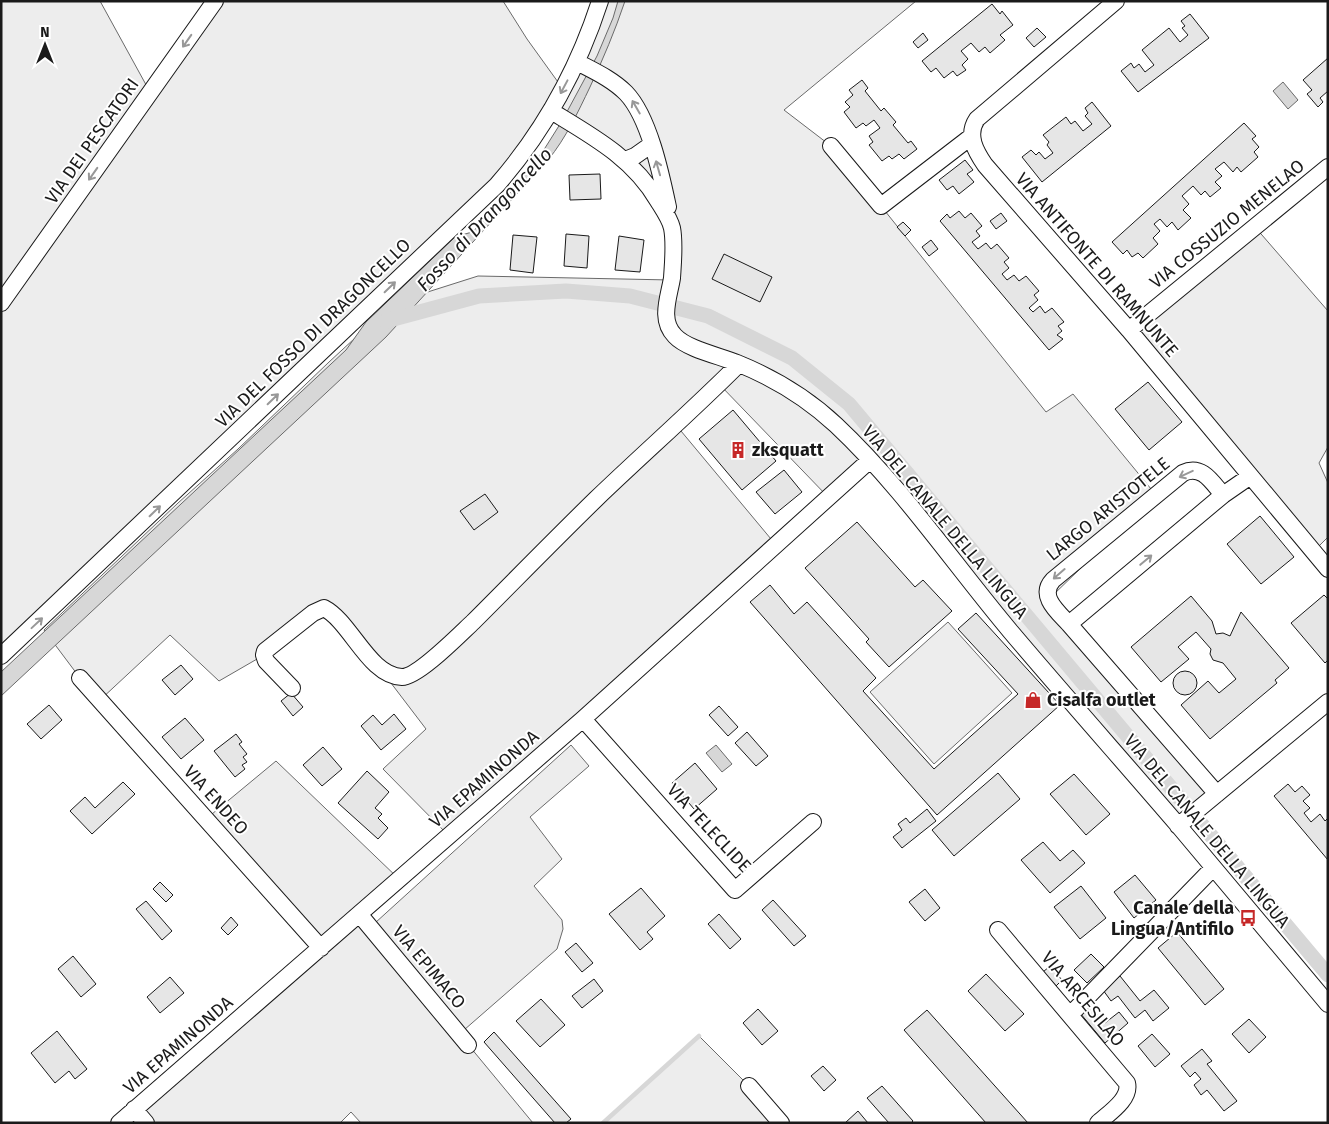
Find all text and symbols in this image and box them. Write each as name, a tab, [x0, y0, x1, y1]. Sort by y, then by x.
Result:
north arrow	[20, 20, 70, 70]
text: N	[40, 24, 50, 41]
one-way arrow	[182, 34, 192, 48]
street label: VIA DEI PESCATORI	[40, 74, 144, 208]
one-way arrow	[559, 79, 569, 94]
one-way arrow	[630, 100, 640, 114]
water label: Fosso di Drangoncello	[412, 143, 557, 296]
street label: VIA COSSUZIO MENELAO	[1145, 155, 1309, 293]
one-way arrow	[653, 161, 663, 177]
one-way arrow	[88, 167, 98, 181]
street label: VIA ANTIFONTE DI RAMNUNTE	[1011, 168, 1183, 362]
street label: VIA DEL FOSSO DI DRAGONCELLO	[211, 234, 415, 432]
one-way arrow	[384, 281, 397, 293]
one-way arrow	[266, 393, 279, 405]
street label: VIA DEL CANALE DELLA LINGUA	[858, 421, 1033, 624]
place label: zksquatt	[752, 439, 825, 461]
building icon: zksquatt	[728, 440, 748, 460]
street label: LARGO ARISTOTELE	[1042, 452, 1174, 566]
one-way arrow	[1178, 469, 1193, 479]
one-way arrow	[149, 505, 161, 517]
one-way arrow	[1139, 554, 1152, 565]
one-way arrow	[1053, 569, 1066, 580]
one-way arrow	[30, 617, 43, 629]
place label: Cisalfa outlet	[1047, 689, 1157, 711]
shop icon: Cisalfa outlet	[1023, 690, 1043, 710]
street label: VIA EPAMINONDA	[425, 725, 544, 833]
street label: VIA DEL CANALE DELLA LINGUA	[1120, 730, 1295, 933]
street label: VIA ENDEO	[179, 761, 253, 839]
street label: VIA TELECLIDE	[662, 779, 756, 877]
place label: Canale della Lingua/Antifilo	[1111, 897, 1234, 940]
bus stop icon: Canale della Lingua/Antifilo	[1238, 908, 1258, 928]
street label: VIA EPIMACO	[388, 921, 470, 1013]
street label: VIA ARCESILAO	[1037, 947, 1129, 1051]
street label: VIA EPAMINONDA	[119, 991, 238, 1099]

